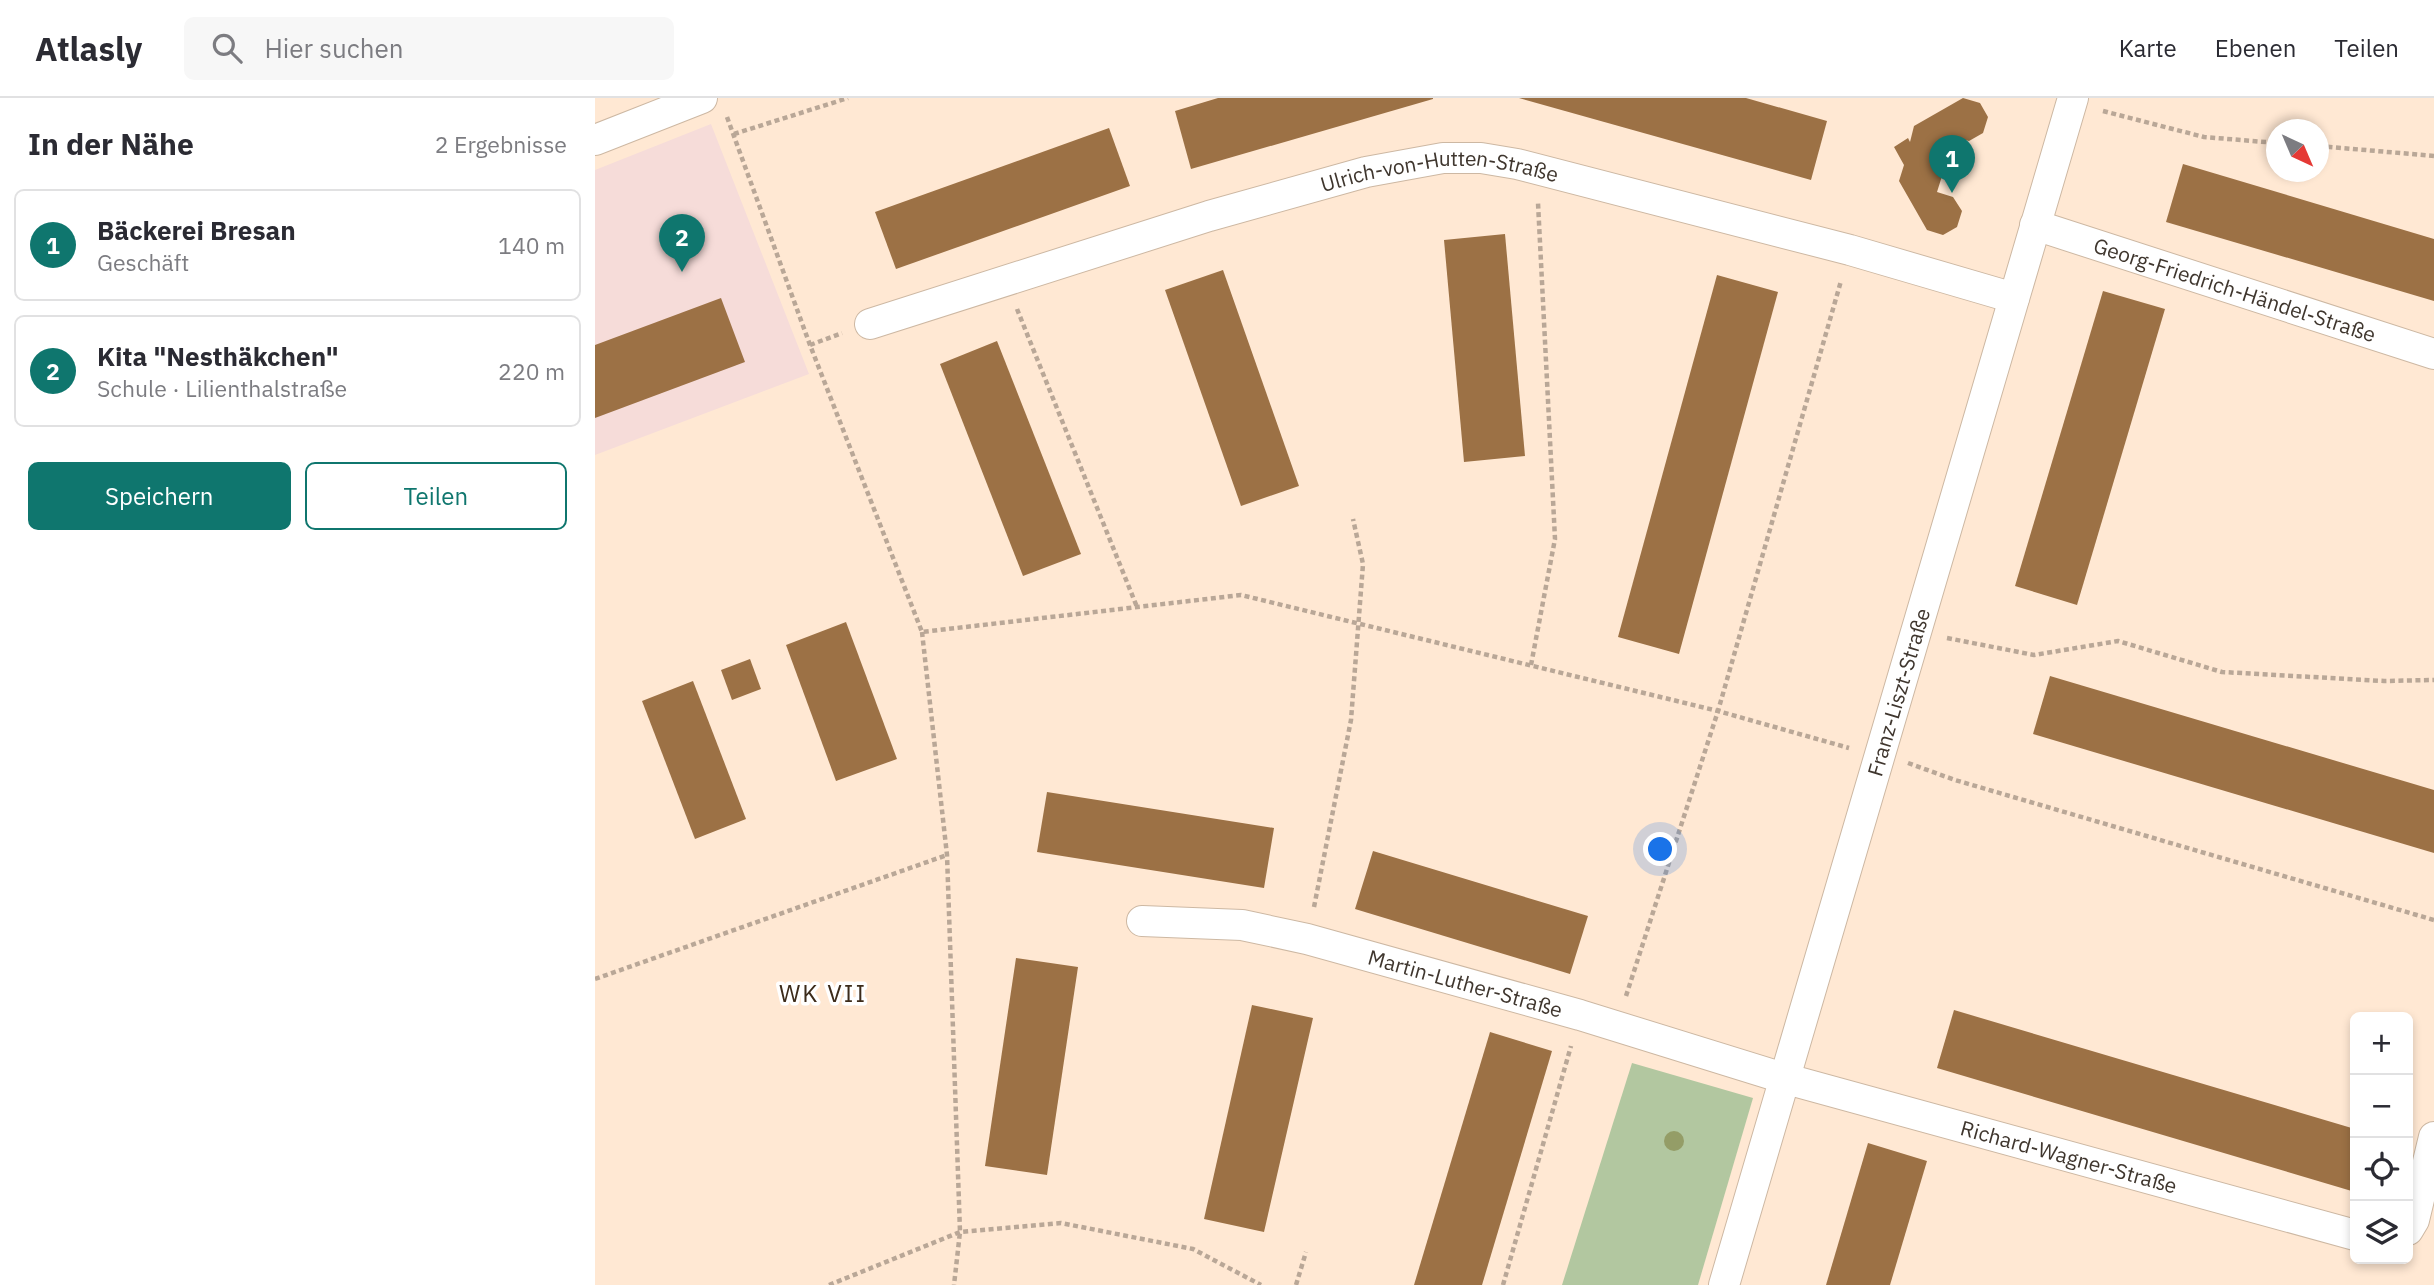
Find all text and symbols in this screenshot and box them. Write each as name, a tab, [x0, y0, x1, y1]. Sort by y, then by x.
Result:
search box	[184, 17, 674, 80]
text: Atlasly	[35, 27, 142, 70]
icon: search	[208, 29, 246, 67]
text: Hier suchen	[264, 31, 404, 65]
text: Karte	[2119, 32, 2177, 64]
text: Ebenen	[2215, 32, 2296, 64]
text: Teilen	[2334, 32, 2399, 64]
north arrow	[2266, 119, 2329, 182]
text: In der Nähe	[28, 124, 194, 163]
text: 2 Ergebnisse	[435, 129, 567, 159]
pin: 1	[1929, 135, 1975, 193]
street label: Ulrich-von-Hutten-Straße	[1317, 143, 1562, 198]
text: Bäckerei Bresan	[97, 213, 296, 247]
pin: 2	[659, 214, 705, 272]
text: 1	[46, 230, 60, 260]
text: 140 m	[498, 230, 565, 260]
street label: Georg-Friedrich-Händel-Straße	[2090, 231, 2380, 348]
text: Geschäft	[97, 247, 189, 277]
text: Kita "Nesthäkchen"	[97, 339, 339, 373]
text: 2	[46, 356, 60, 386]
text: 220 m	[498, 356, 565, 386]
text: Schule · Lilienthalstraße	[97, 373, 347, 403]
button: Speichern	[28, 462, 291, 530]
button: Teilen	[305, 462, 567, 530]
street label: Franz-Liszt-Straße	[1860, 605, 1936, 779]
your location	[1643, 832, 1677, 866]
street label: Martin-Luther-Straße	[1365, 943, 1566, 1024]
district label: WK VII	[779, 977, 867, 1009]
map controls	[2350, 1012, 2413, 1264]
button: +	[2350, 1012, 2413, 1075]
button: −	[2350, 1075, 2413, 1138]
street label: Richard-Wagner-Straße	[1958, 1113, 2180, 1200]
button: locate	[2350, 1138, 2413, 1201]
button: layers	[2350, 1201, 2413, 1264]

